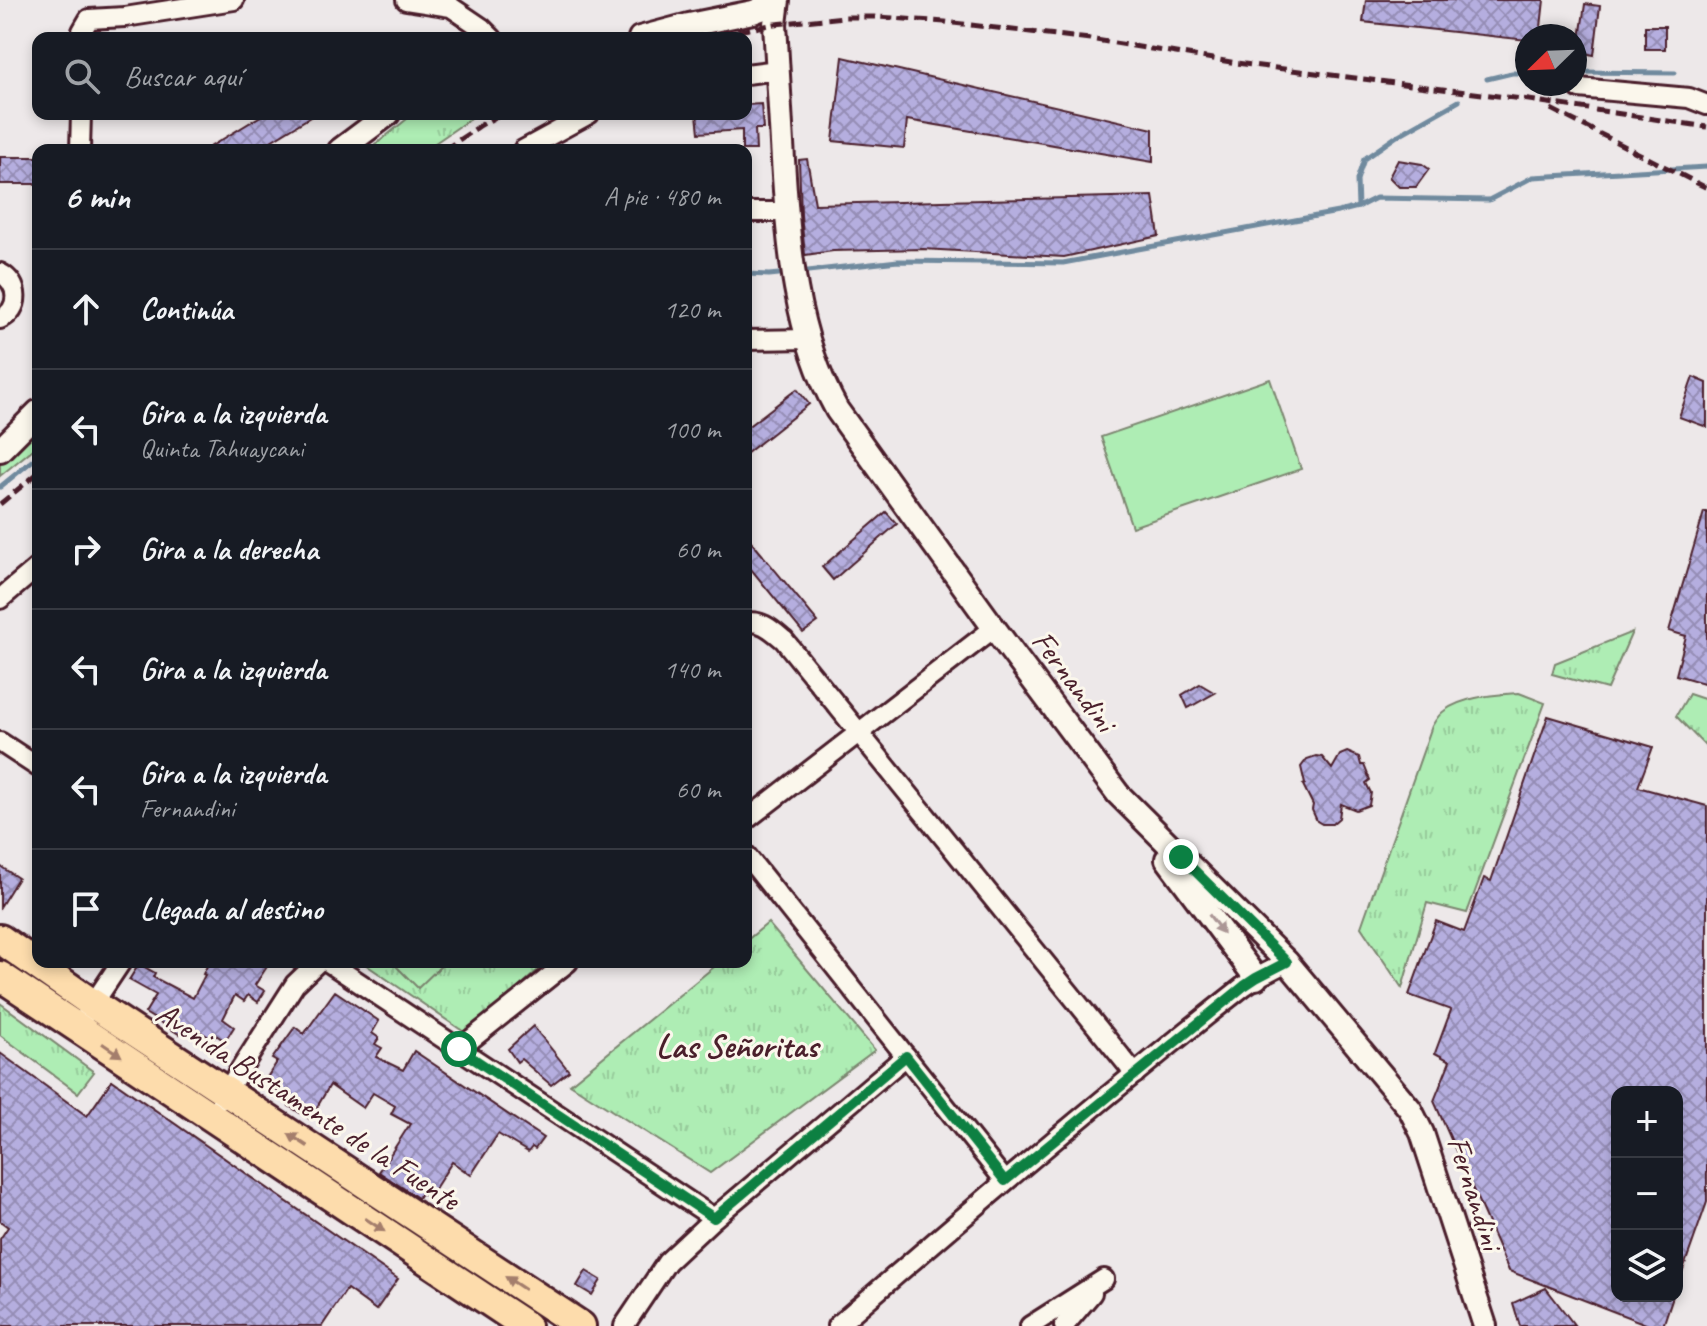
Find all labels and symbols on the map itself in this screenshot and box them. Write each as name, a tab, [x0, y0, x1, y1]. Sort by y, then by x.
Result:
north arrow	[1515, 24, 1587, 96]
street label: Fernandini	[1023, 622, 1128, 743]
route end	[1163, 839, 1199, 875]
one-way arrow	[1207, 914, 1223, 934]
street label: Avenida Bustamente de la Fuente	[148, 992, 470, 1221]
district label: Las Señoritas	[656, 1024, 821, 1067]
route start	[441, 1031, 477, 1067]
one-way arrow	[101, 1042, 122, 1057]
street label: Fernandini	[1437, 1131, 1514, 1259]
one-way arrow	[288, 1133, 309, 1148]
one-way arrow	[364, 1218, 385, 1233]
one-way arrow	[505, 1276, 526, 1291]

